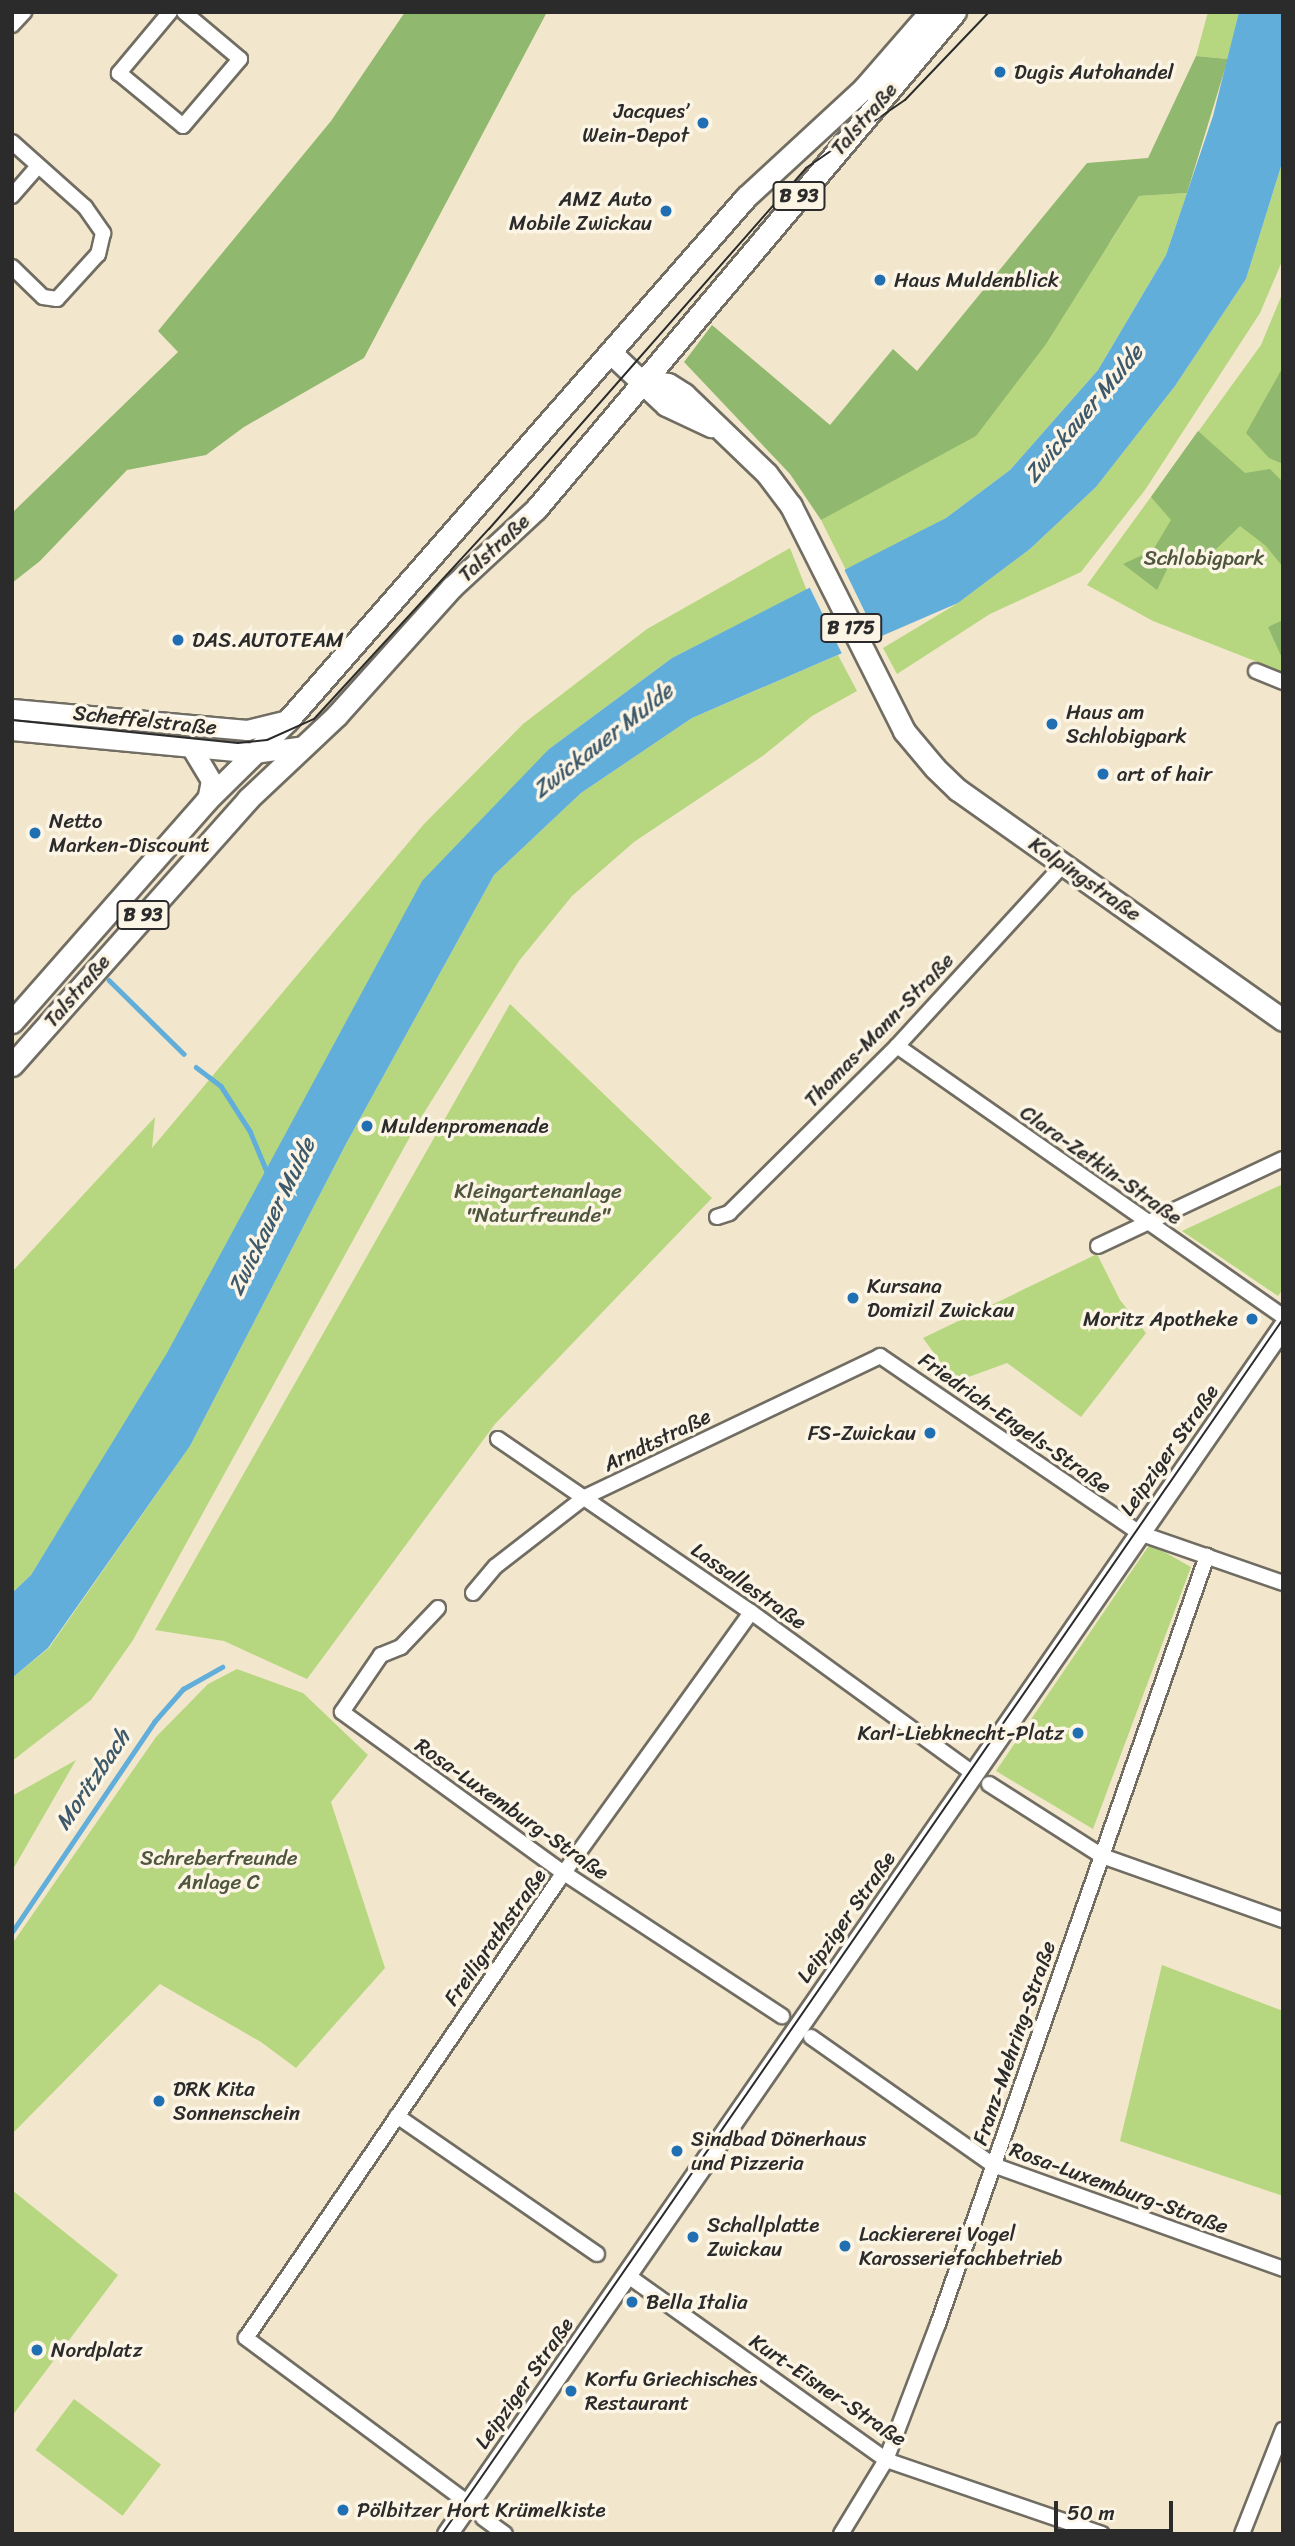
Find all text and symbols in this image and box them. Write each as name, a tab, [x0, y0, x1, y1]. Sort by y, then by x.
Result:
place label: Dugis Autohandel	[1014, 59, 1175, 85]
marker: Dugis Autohandel	[992, 64, 1008, 80]
street label: Talstraße	[826, 77, 902, 161]
place label: Jacques’ Wein-Depot	[582, 98, 689, 148]
marker: Jacques’ Wein-Depot	[695, 115, 711, 131]
road number: B 93	[771, 180, 827, 212]
place label: AMZ Auto Mobile Zwickau	[510, 186, 652, 236]
marker: AMZ Auto Mobile Zwickau	[658, 203, 674, 219]
place label: Haus Muldenblick	[894, 267, 1058, 293]
marker: Haus Muldenblick	[872, 272, 888, 288]
water label: Zwickauer Mulde	[1018, 340, 1150, 488]
street label: Talstraße	[453, 509, 535, 587]
park label: Schlobigpark	[1144, 545, 1264, 571]
road number: B 175	[820, 612, 882, 643]
place label: DAS.AUTOTEAM	[192, 627, 344, 653]
marker: DAS.AUTOTEAM	[170, 632, 186, 648]
water label: Zwickauer Mulde	[527, 677, 679, 805]
place label: Haus am Schlobigpark	[1066, 699, 1187, 749]
street label: Scheffelstraße	[72, 700, 218, 740]
marker: Haus am Schlobigpark	[1044, 716, 1060, 732]
place label: art of hair	[1117, 761, 1212, 787]
marker: art of hair	[1095, 766, 1111, 782]
place label: Netto Marken-Discount	[49, 808, 209, 858]
marker: Netto Marken-Discount	[27, 825, 43, 841]
street label: Kolpingstraße	[1024, 831, 1146, 927]
road number: B 93	[115, 900, 171, 931]
street label: Thomas-Mann-Straße	[799, 948, 959, 1112]
street label: Talstraße	[39, 949, 115, 1033]
street label: Clara-Zetkin-Straße	[1015, 1100, 1187, 1230]
place label: Muldenpromenade	[381, 1113, 549, 1139]
marker: Muldenpromenade	[359, 1118, 375, 1134]
water label: Zwickauer Mulde	[222, 1134, 322, 1300]
park label: Kleingartenanlage "Naturfreunde"	[454, 1178, 622, 1228]
place label: Kursana Domizil Zwickau	[867, 1273, 1015, 1323]
marker: Kursana Domizil Zwickau	[845, 1290, 861, 1306]
place label: Moritz Apotheke	[1083, 1306, 1238, 1332]
marker: Moritz Apotheke	[1244, 1311, 1260, 1327]
street label: Friedrich-Engels-Straße	[914, 1347, 1116, 1499]
street label: Leipziger Straße	[1114, 1379, 1224, 1521]
street label: Arndtstraße	[599, 1403, 715, 1477]
place label: FS-Zwickau	[808, 1420, 916, 1446]
marker: FS-Zwickau	[922, 1425, 938, 1441]
street label: Lassallestraße	[687, 1537, 811, 1635]
place label: Karl-Liebknecht-Platz	[857, 1720, 1064, 1746]
water label: Moritzbach	[49, 1725, 137, 1835]
marker: Karl-Liebknecht-Platz	[1070, 1725, 1086, 1741]
street label: Rosa-Luxemburg-Straße	[410, 1733, 614, 1885]
park label: Schreberfreunde Anlage C	[140, 1845, 298, 1895]
street label: Leipziger Straße	[791, 1846, 901, 1988]
street label: Freiligrathstraße	[439, 1864, 551, 2010]
street label: Franz-Mehring-Straße	[967, 1938, 1061, 2148]
place label: DRK Kita Sonnenschein	[173, 2076, 300, 2126]
marker: DRK Kita Sonnenschein	[151, 2093, 167, 2109]
place label: Sindbad Dönerhaus und Pizzeria	[691, 2126, 867, 2176]
street label: Rosa-Luxemburg-Straße	[1006, 2137, 1232, 2239]
marker: Sindbad Dönerhaus und Pizzeria	[669, 2143, 685, 2159]
place label: Schallplatte Zwickau	[707, 2212, 819, 2262]
place label: Lackiererei Vogel Karosseriefachbetrieb	[859, 2221, 1063, 2271]
marker: Schallplatte Zwickau	[685, 2229, 701, 2245]
marker: Lackiererei Vogel Karosseriefachbetrieb	[837, 2238, 853, 2254]
place label: Bella Italia	[646, 2289, 748, 2315]
marker: Bella Italia	[624, 2294, 640, 2310]
street label: Leipziger Straße	[469, 2312, 579, 2454]
street label: Kurt-Eisner-Straße	[745, 2328, 911, 2452]
place label: Nordplatz	[51, 2337, 143, 2363]
marker: Nordplatz	[29, 2342, 45, 2358]
place label: Korfu Griechisches Restaurant	[585, 2366, 760, 2416]
marker: Korfu Griechisches Restaurant	[563, 2383, 579, 2399]
scale bar	[1057, 2486, 1176, 2530]
text: 50 m	[1067, 2494, 1115, 2532]
place label: Pölbitzer Hort Krümelkiste	[357, 2497, 606, 2523]
marker: Pölbitzer Hort Krümelkiste	[335, 2502, 351, 2518]

